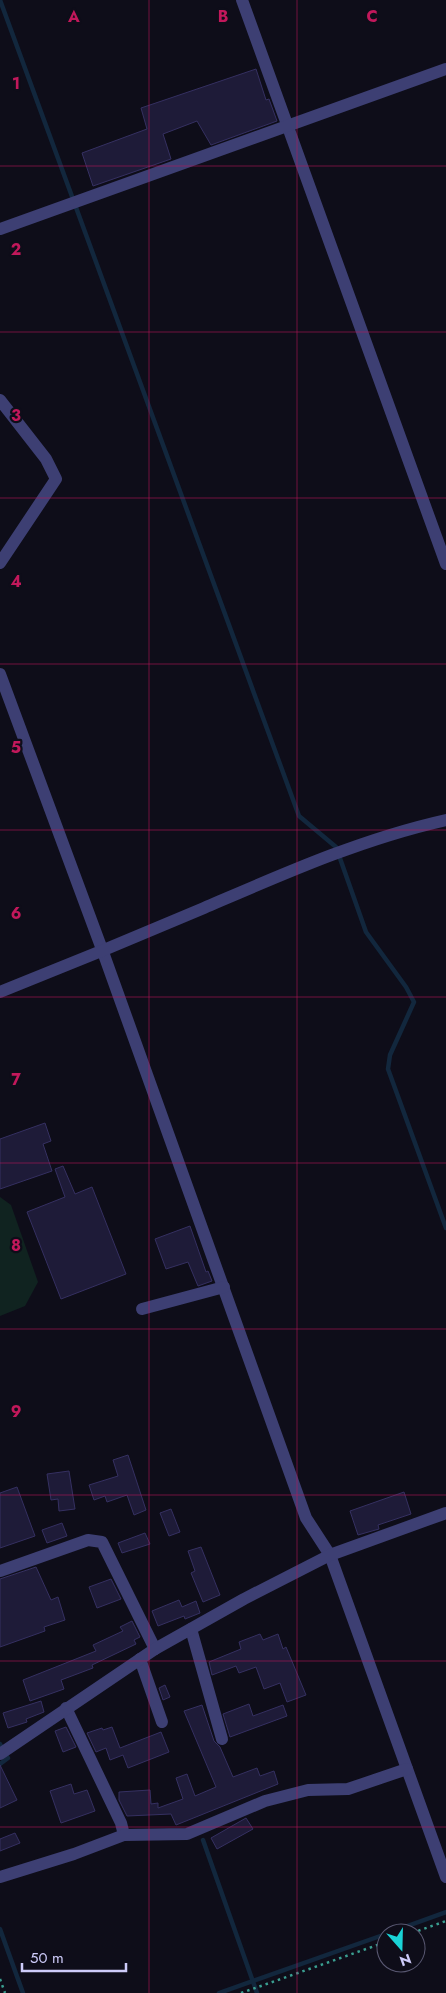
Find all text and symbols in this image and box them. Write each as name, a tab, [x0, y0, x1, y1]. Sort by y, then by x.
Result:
text: A	[67, 5, 80, 28]
text: B	[218, 5, 228, 28]
text: C	[366, 5, 378, 28]
text: 1	[12, 72, 20, 95]
text: 2	[11, 238, 21, 261]
text: 3	[11, 404, 21, 427]
text: 4	[10, 570, 22, 593]
text: 5	[11, 736, 21, 759]
text: 6	[11, 902, 21, 925]
text: 7	[11, 1068, 21, 1091]
text: 8	[11, 1234, 21, 1257]
text: 9	[11, 1400, 21, 1423]
north arrow	[376, 1923, 426, 1973]
scale bar	[22, 1940, 126, 1972]
text: 50 m	[30, 1947, 64, 1969]
text: N	[397, 1949, 414, 1972]

